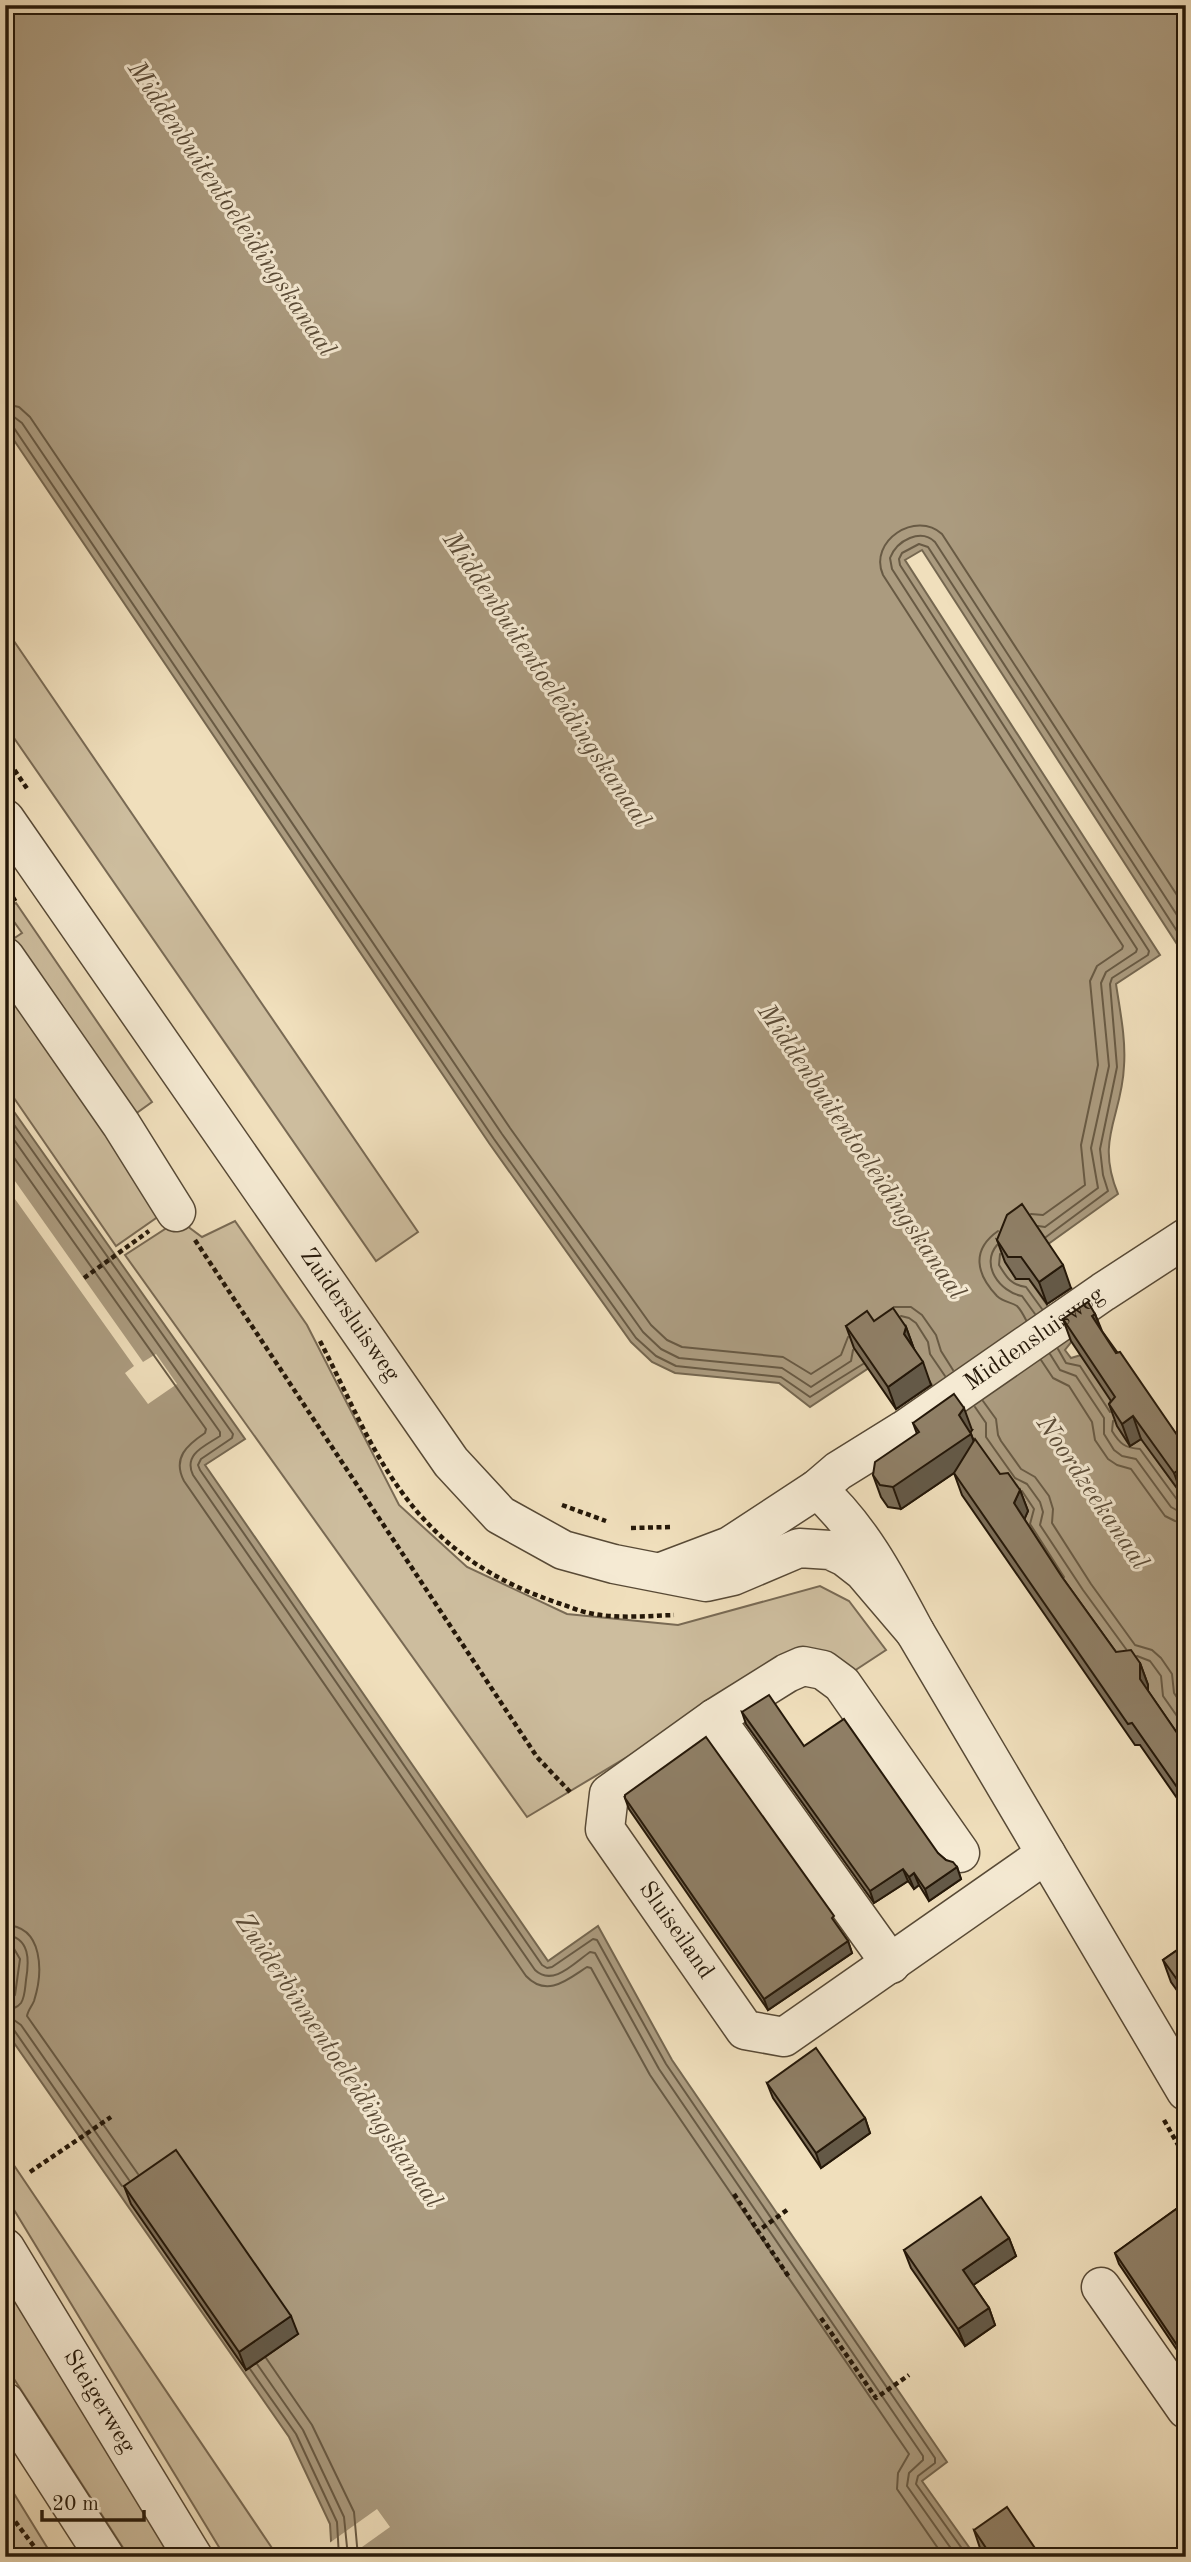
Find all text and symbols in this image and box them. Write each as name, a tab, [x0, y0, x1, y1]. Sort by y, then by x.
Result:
water label: Middenbuitentoeleidingskanaal	[122, 56, 340, 362]
water label: Middenbuitentoeleidingskanaal	[437, 527, 655, 833]
water label: Middenbuitentoeleidingskanaal	[752, 999, 970, 1305]
street label: Zuidersluisweg	[295, 1244, 404, 1386]
street label: Middensluisweg	[961, 1283, 1109, 1396]
water label: Noordzeekanaal	[1031, 1411, 1153, 1575]
street label: Sluiseiland	[634, 1878, 718, 1984]
water label: Zuiderbinnentoeleidingskanaal	[230, 1909, 447, 2213]
street label: Steigerweg	[58, 2346, 139, 2458]
scale bar	[42, 2478, 144, 2522]
text: 20 m	[52, 2494, 99, 2515]

